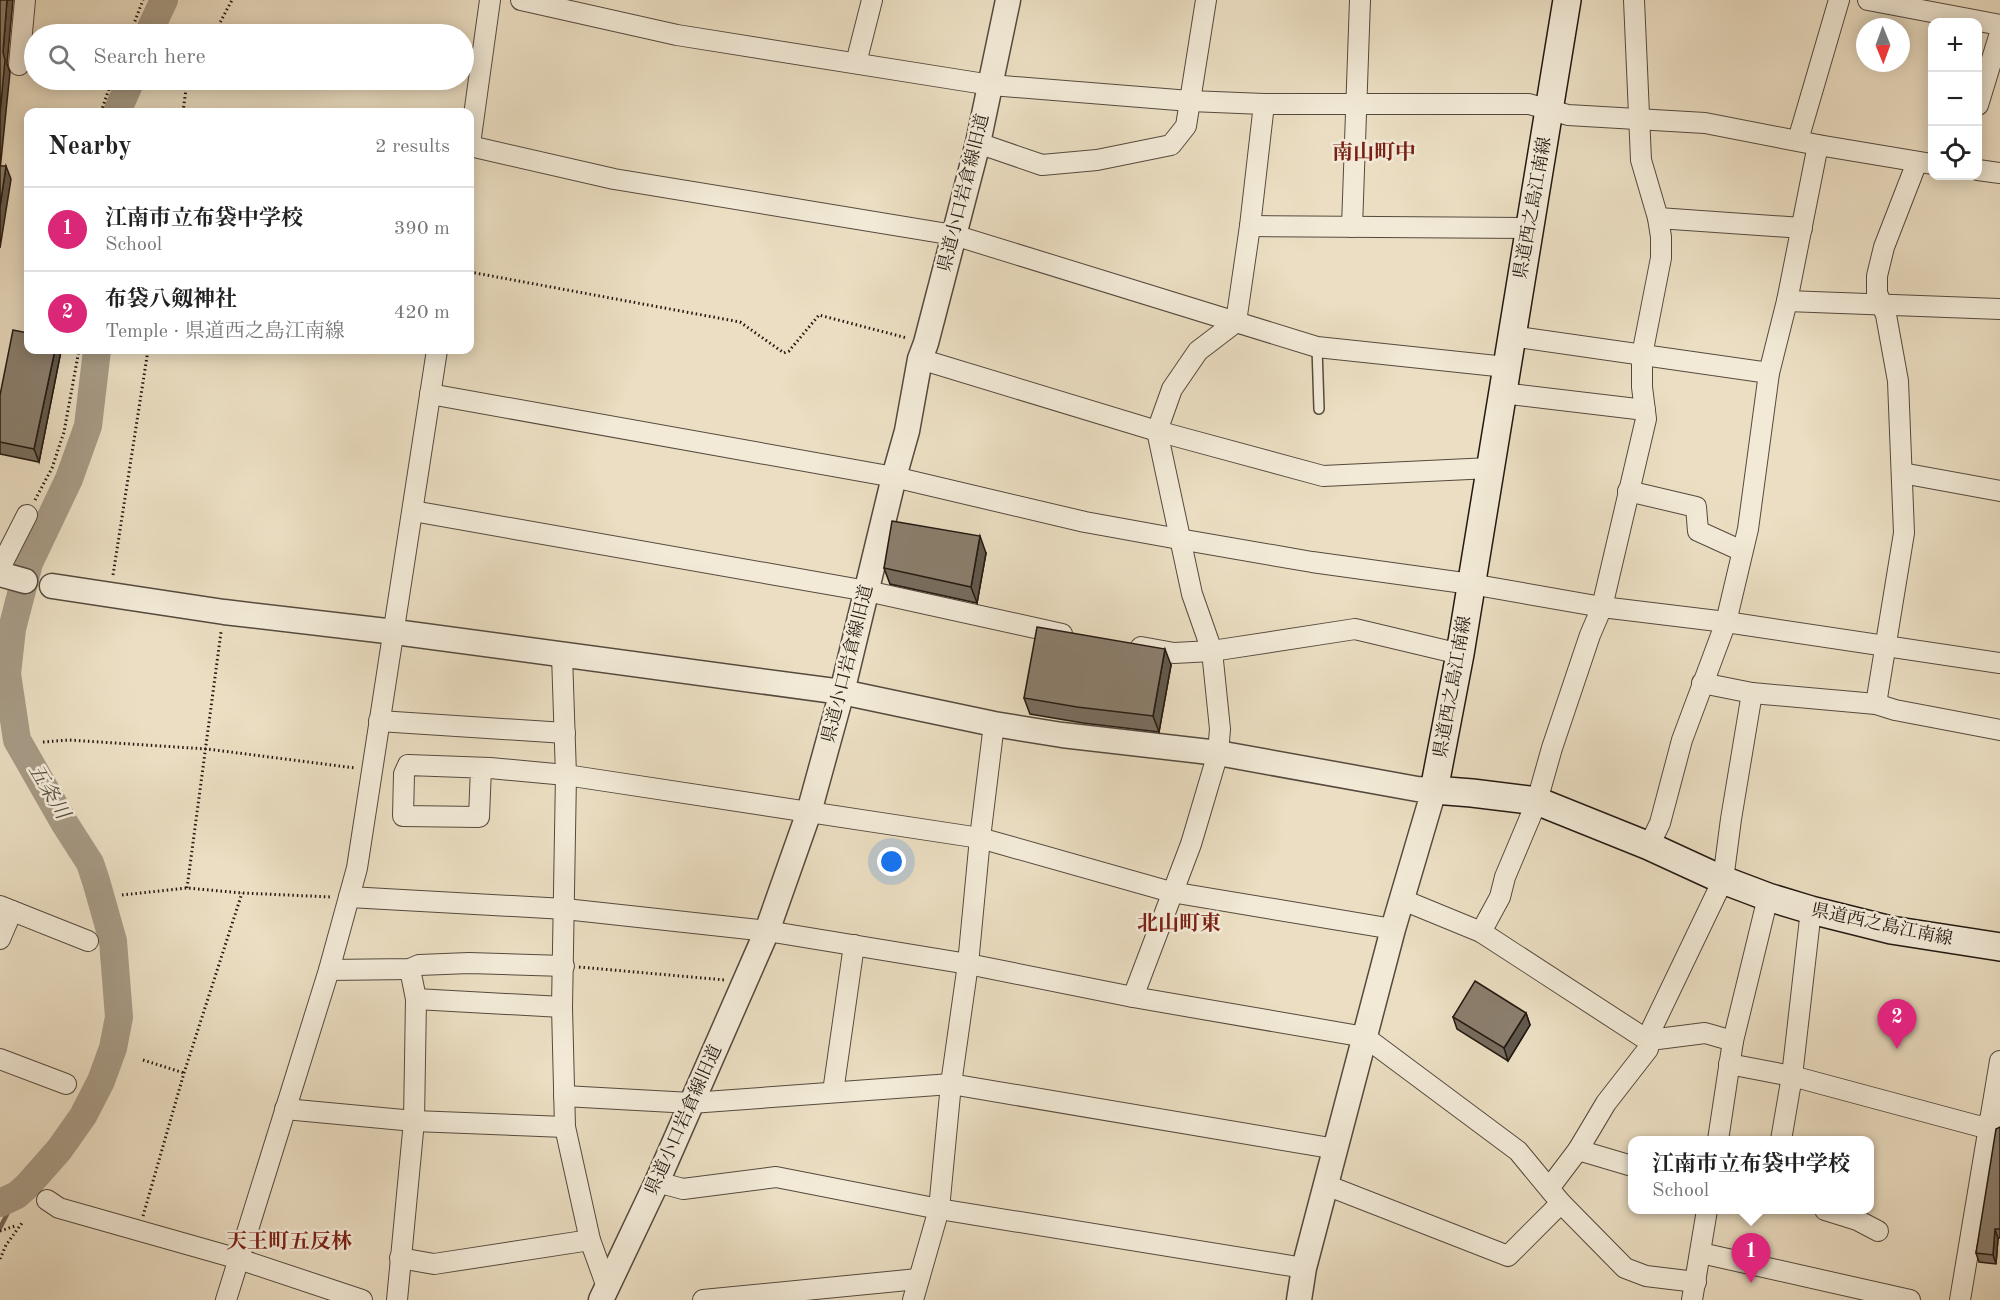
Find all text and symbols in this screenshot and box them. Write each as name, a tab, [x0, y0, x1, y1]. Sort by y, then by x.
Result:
north arrow	[1856, 18, 1910, 72]
map controls	[1928, 18, 1982, 180]
button: +	[1928, 18, 1982, 72]
search box	[24, 24, 474, 90]
icon: search	[45, 41, 78, 74]
text: Search here	[93, 46, 206, 68]
button: −	[1928, 72, 1982, 126]
street label: 県道小口岩倉線旧道	[934, 112, 992, 274]
button: locate	[1928, 126, 1982, 180]
text: Nearby	[48, 134, 132, 160]
street label: 県道西之島江南線	[1510, 135, 1554, 280]
text: 2 results	[375, 137, 450, 157]
district label: 南山町中	[1332, 141, 1416, 164]
text: 江南市立布袋中学校	[105, 208, 303, 230]
text: 1	[62, 219, 73, 239]
text: 390 m	[394, 219, 450, 239]
text: School	[105, 235, 162, 255]
text: 布袋八剱神社	[105, 289, 237, 311]
text: 2	[62, 303, 73, 323]
text: 420 m	[394, 303, 450, 323]
text: Temple · 県道西之島江南線	[105, 322, 345, 342]
street label: 県道小口岩倉線旧道	[818, 583, 876, 745]
street label: 県道西之島江南線	[1430, 614, 1474, 759]
water label: 五条川	[24, 760, 75, 825]
your location	[877, 847, 906, 876]
street label: 県道西之島江南線	[1810, 899, 1955, 949]
district label: 北山町東	[1137, 912, 1221, 935]
pin: 2	[1878, 1000, 1916, 1049]
street label: 県道小口岩倉線旧道	[641, 1042, 725, 1198]
popup	[1628, 1136, 1874, 1214]
text: 江南市立布袋中学校	[1652, 1154, 1850, 1176]
text: School	[1652, 1181, 1709, 1201]
district label: 天王町五反林	[226, 1230, 352, 1253]
pin: 1	[1732, 1234, 1770, 1283]

